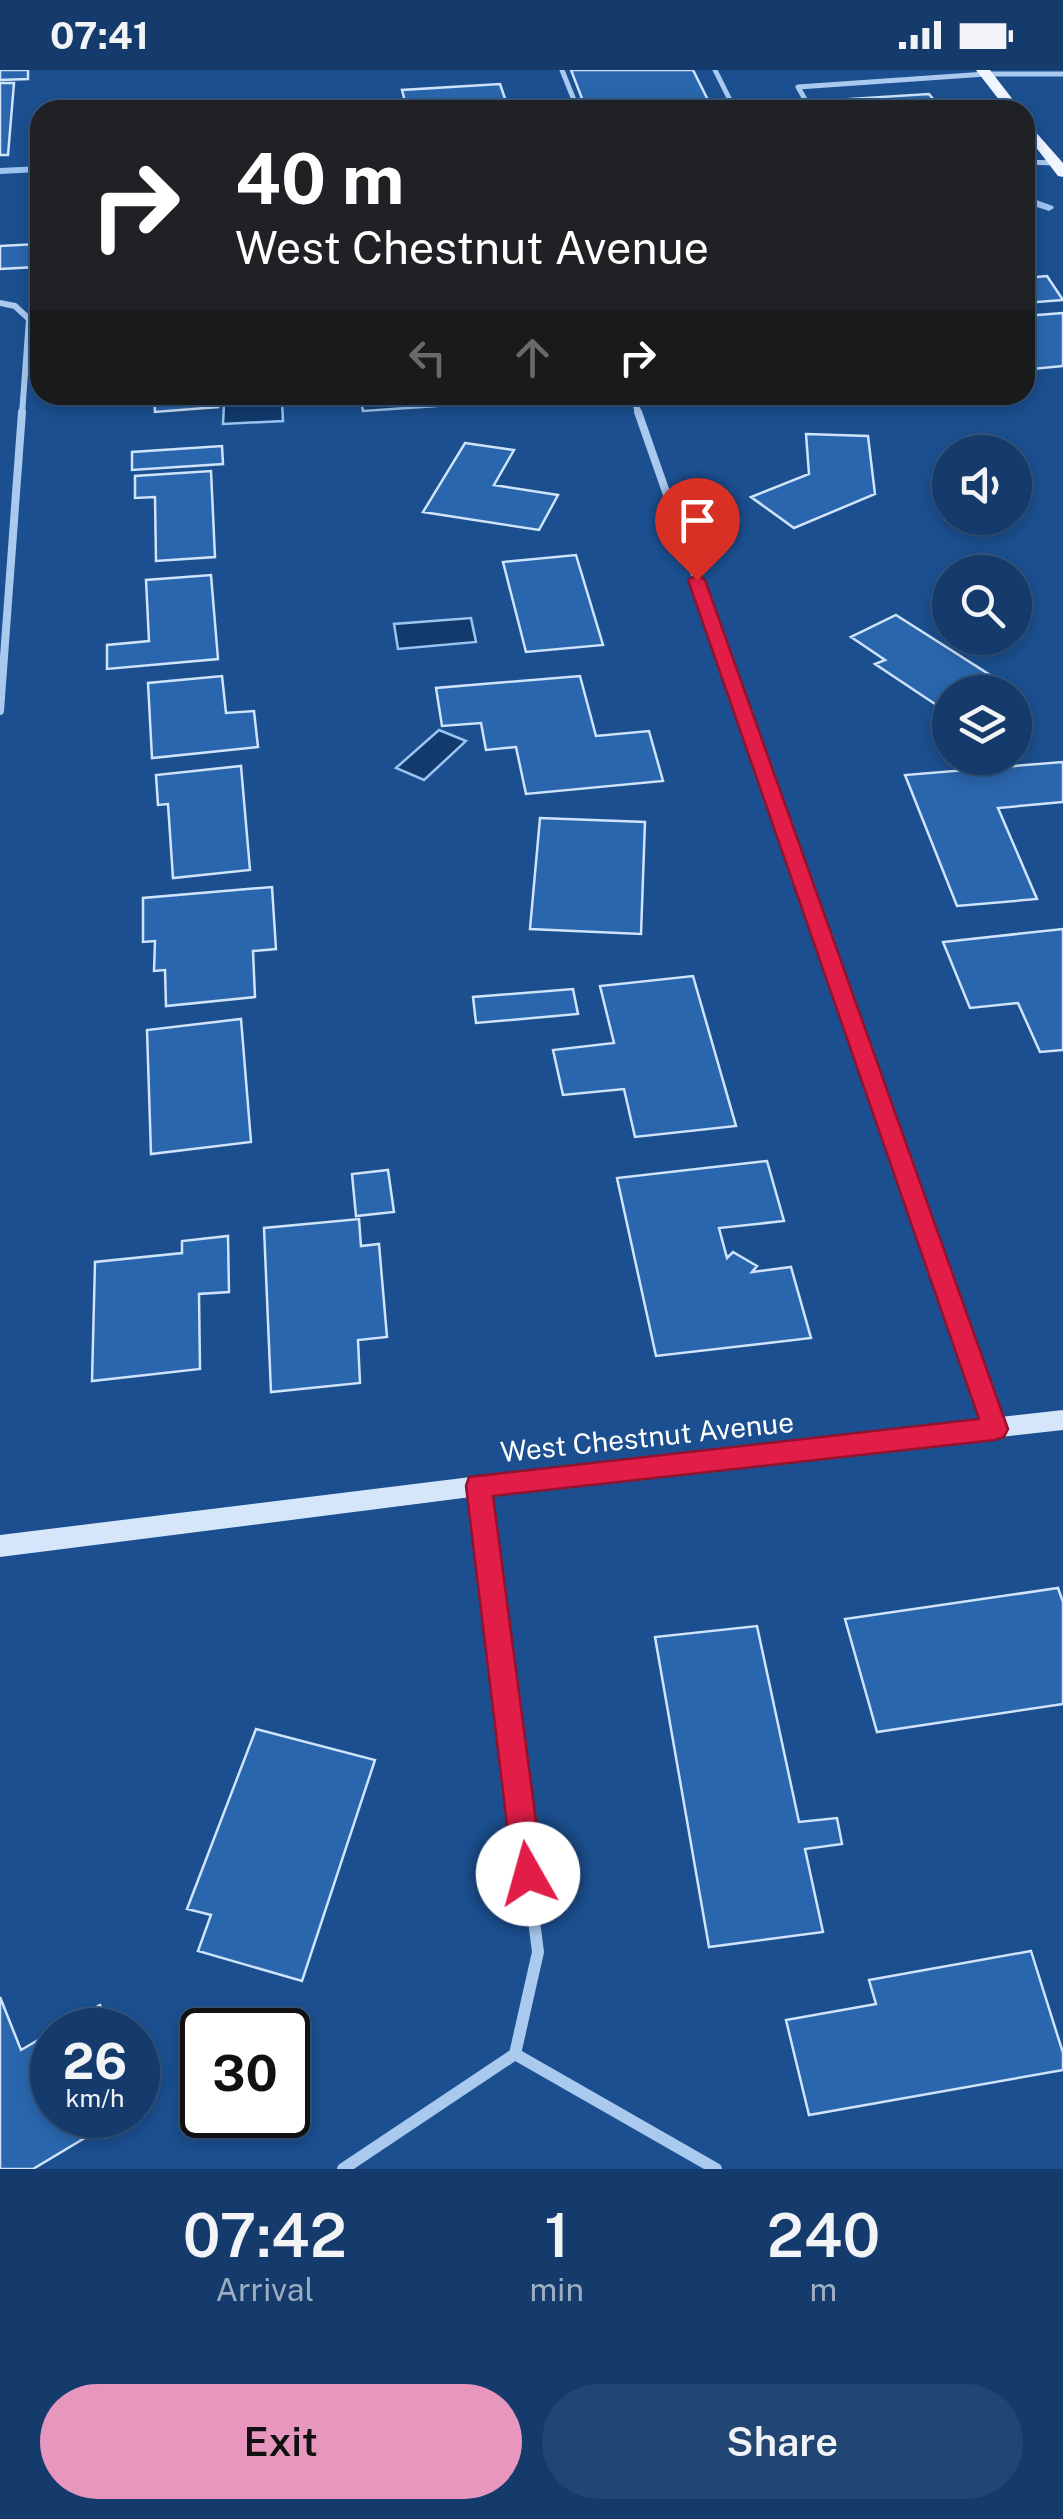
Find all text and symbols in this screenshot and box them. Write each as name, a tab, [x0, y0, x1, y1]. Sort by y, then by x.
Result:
text: 07:41	[50, 13, 149, 58]
text: 40 m	[235, 137, 405, 220]
icon: right	[70, 140, 200, 270]
text: West Chestnut Avenue	[235, 221, 709, 274]
icon: left	[400, 330, 455, 385]
icon: ahead	[505, 330, 560, 385]
icon: right	[610, 330, 665, 385]
map controls	[932, 435, 1032, 775]
button: sound	[932, 435, 1032, 535]
pin	[655, 478, 740, 581]
icon: arrive	[670, 493, 725, 548]
button: search	[932, 555, 1032, 655]
button: layers	[932, 675, 1032, 775]
street label: West Chestnut Avenue	[499, 1405, 795, 1468]
position arrow	[476, 1822, 580, 1926]
speed limit sign: 30	[180, 2008, 310, 2138]
text: 26	[63, 2031, 127, 2090]
text: km/h	[66, 2083, 124, 2113]
text: 07:42	[183, 2200, 347, 2271]
text: 1	[544, 2200, 569, 2271]
text: 240	[767, 2200, 880, 2271]
text: Arrival	[215, 2271, 314, 2308]
text: min	[530, 2271, 584, 2308]
text: m	[810, 2271, 837, 2308]
button: Exit	[40, 2384, 522, 2499]
button: Share	[542, 2384, 1023, 2499]

